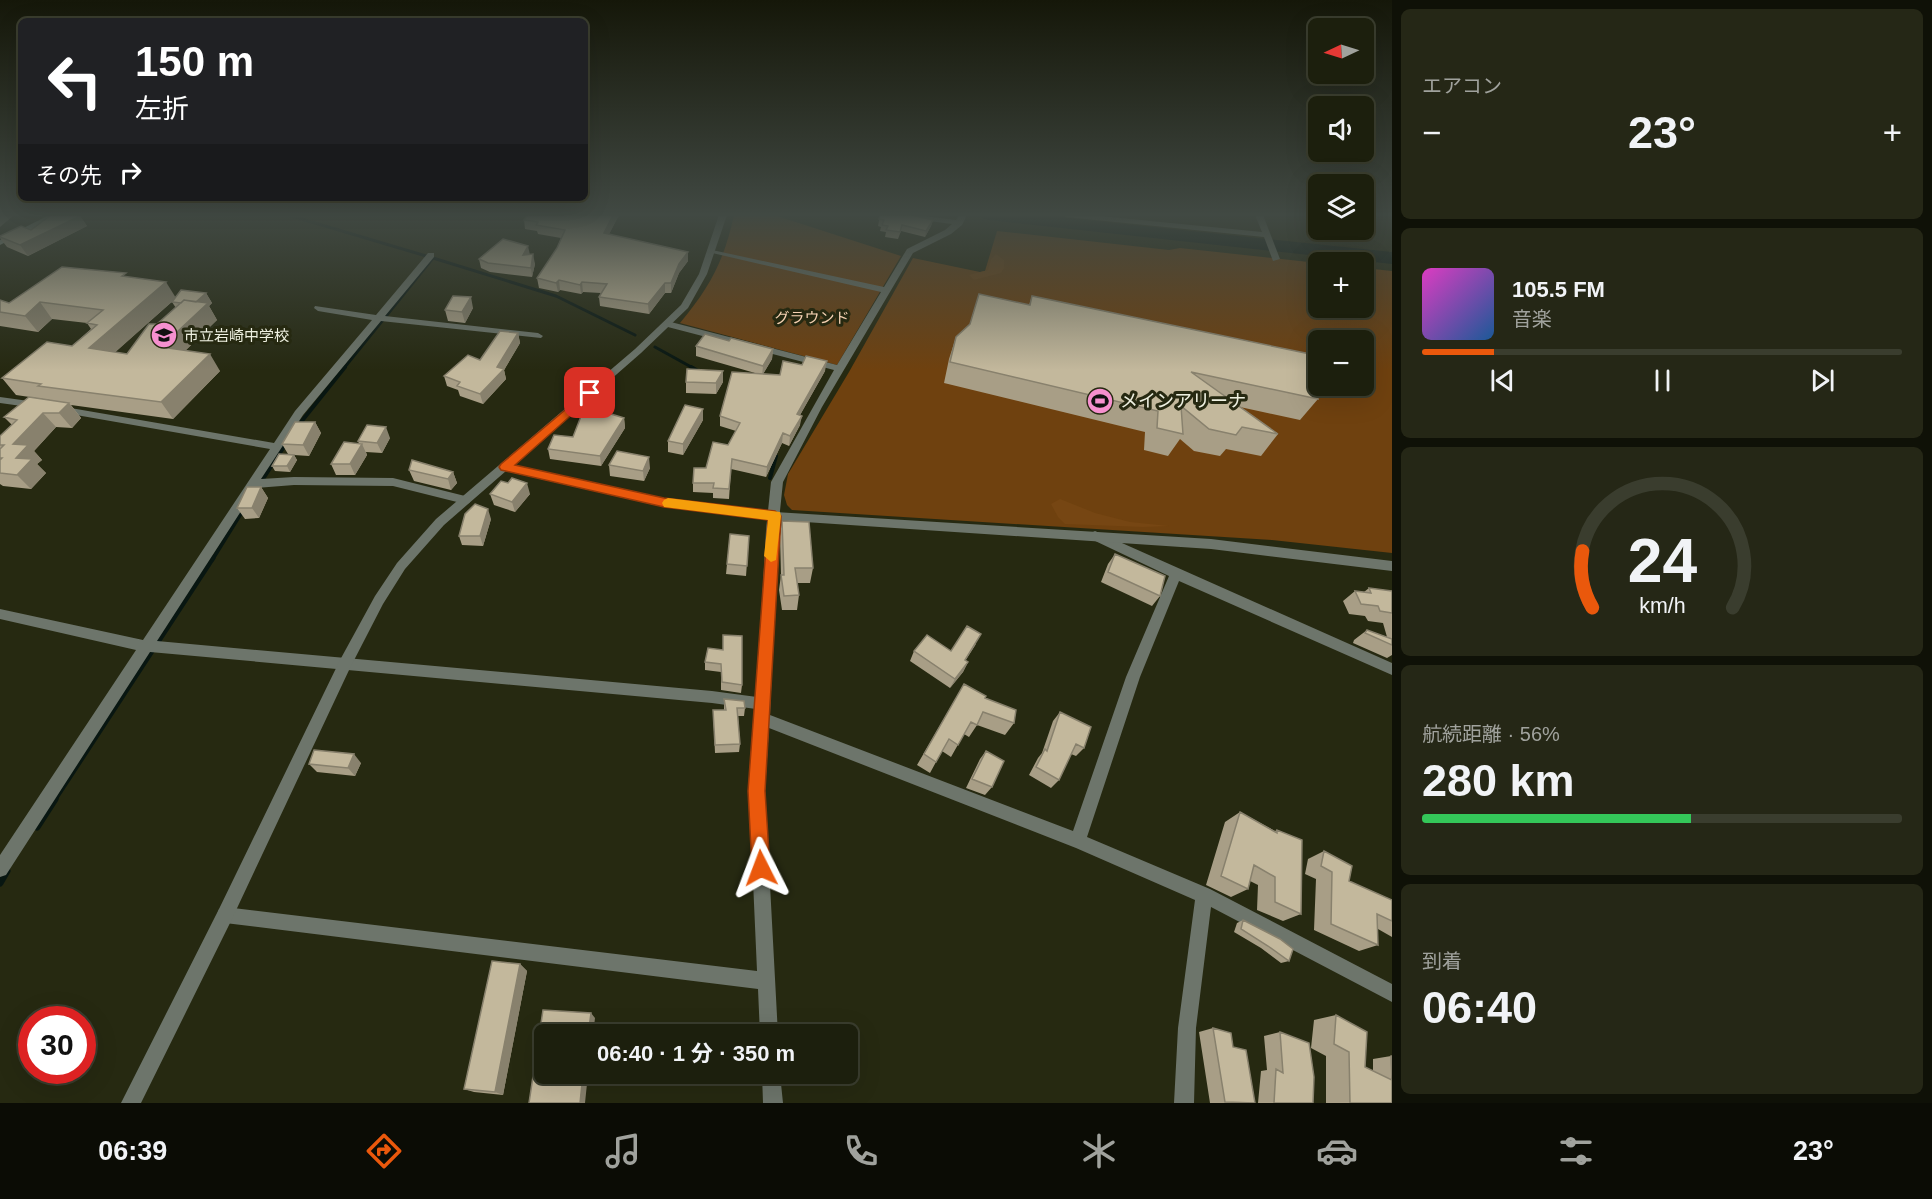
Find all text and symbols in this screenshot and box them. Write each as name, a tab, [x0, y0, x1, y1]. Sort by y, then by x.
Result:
north arrow	[1308, 18, 1374, 84]
map controls	[1308, 18, 1374, 396]
text: 150 m	[135, 38, 254, 85]
icon: left	[36, 42, 114, 120]
text: エアコン	[1422, 75, 1502, 97]
text: 左折	[135, 94, 189, 124]
button: sound	[1308, 96, 1374, 162]
text: 23°	[1628, 107, 1696, 158]
text: −	[1422, 114, 1441, 151]
text: +	[1883, 114, 1902, 151]
icon: right	[114, 156, 147, 189]
text: その先	[36, 163, 102, 188]
button: layers	[1308, 174, 1374, 240]
button: +	[1308, 252, 1374, 318]
text: 105.5 FM	[1512, 277, 1605, 302]
text: 音楽	[1512, 308, 1552, 330]
park label: グラウンド	[774, 309, 850, 326]
school or university icon: 市立岩崎中学校	[149, 320, 179, 350]
place label: 市立岩崎中学校	[184, 327, 289, 344]
button: −	[1308, 330, 1374, 396]
icon: previous	[1486, 364, 1519, 397]
icon: pause	[1646, 364, 1679, 397]
icon: next	[1806, 364, 1839, 397]
pin	[564, 367, 615, 418]
icon: arrive	[573, 376, 606, 409]
sports icon: メインアリーナ	[1085, 386, 1115, 416]
place label: メインアリーナ	[1120, 391, 1246, 411]
text: 24	[1627, 527, 1697, 596]
text: km/h	[1639, 595, 1685, 619]
text: 航続距離 · 56%	[1422, 723, 1560, 745]
text: 280 km	[1422, 755, 1575, 806]
position arrow	[729, 836, 793, 900]
text: 到着	[1422, 950, 1462, 972]
text: 06:40	[1422, 982, 1537, 1033]
speed limit sign: 30	[18, 1006, 96, 1084]
text: 06:40 · 1 分 · 350 m	[597, 1041, 795, 1066]
icon: directions	[363, 1130, 405, 1172]
icon: music	[602, 1130, 644, 1172]
icon: phone	[840, 1130, 882, 1172]
icon: climate	[1078, 1130, 1120, 1172]
icon: car	[1316, 1130, 1358, 1172]
icon: filters	[1555, 1130, 1597, 1172]
text: 06:39	[98, 1136, 167, 1166]
text: 23°	[1793, 1136, 1834, 1166]

